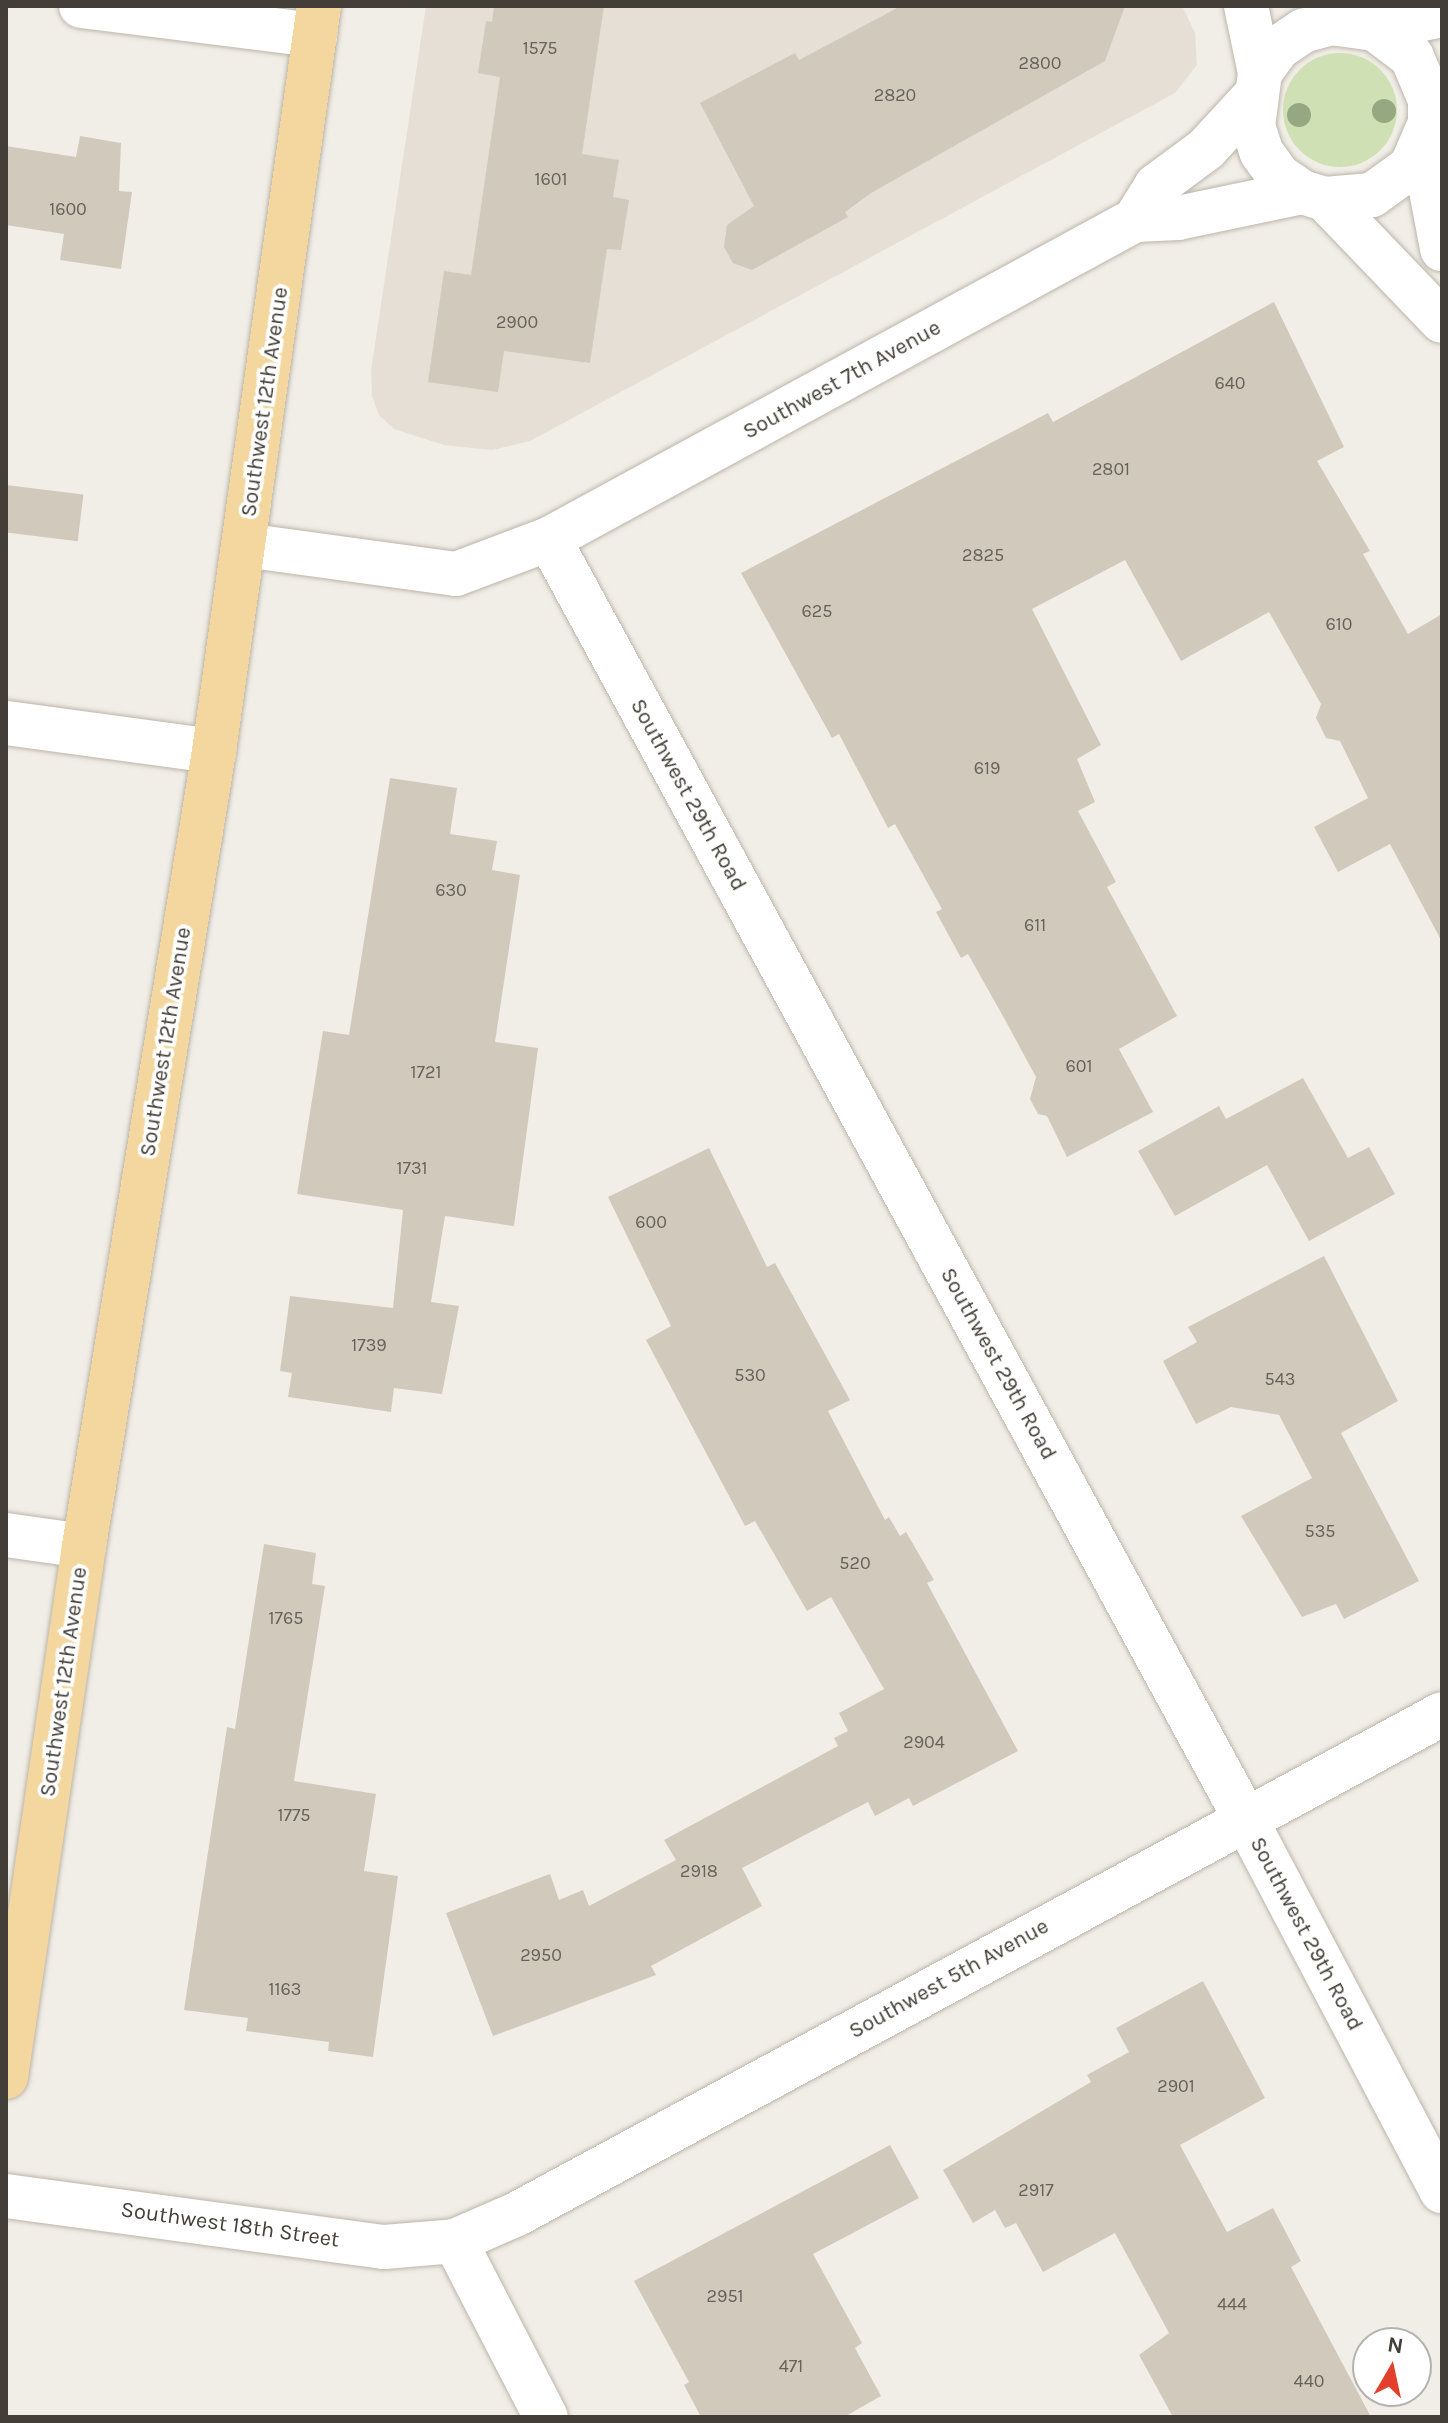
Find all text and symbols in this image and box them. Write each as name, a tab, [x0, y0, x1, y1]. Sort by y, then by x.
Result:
house number: 1575	[523, 37, 557, 59]
house number: 2800	[1019, 52, 1061, 74]
house number: 2820	[874, 84, 916, 106]
house number: 1601	[535, 168, 567, 190]
house number: 1600	[49, 198, 87, 220]
street label: Southwest 12th Avenue	[236, 285, 294, 519]
house number: 2900	[496, 311, 538, 333]
street label: Southwest 7th Avenue	[739, 315, 945, 445]
house number: 640	[1214, 372, 1246, 394]
house number: 2801	[1092, 458, 1130, 480]
house number: 2825	[962, 544, 1004, 566]
house number: 625	[802, 600, 832, 622]
house number: 610	[1326, 613, 1352, 635]
street label: Southwest 29th Road	[624, 694, 752, 896]
house number: 619	[974, 757, 1000, 779]
house number: 630	[435, 879, 467, 901]
house number: 611	[1024, 914, 1046, 936]
street label: Southwest 12th Avenue	[135, 926, 197, 1158]
house number: 601	[1066, 1055, 1092, 1077]
house number: 1721	[411, 1061, 441, 1083]
house number: 1731	[397, 1157, 427, 1179]
house number: 600	[635, 1211, 667, 1233]
street label: Southwest 29th Road	[934, 1263, 1062, 1465]
house number: 1739	[351, 1334, 387, 1356]
house number: 530	[734, 1364, 766, 1386]
house number: 543	[1265, 1368, 1295, 1390]
house number: 535	[1305, 1520, 1335, 1542]
house number: 520	[839, 1552, 871, 1574]
street label: Southwest 12th Avenue	[35, 1565, 93, 1799]
house number: 1765	[269, 1607, 303, 1629]
house number: 2904	[903, 1731, 945, 1753]
house number: 1775	[277, 1804, 311, 1826]
street label: Southwest 29th Road	[1244, 1833, 1368, 2035]
house number: 2918	[680, 1860, 718, 1882]
street label: Southwest 5th Avenue	[845, 1913, 1053, 2045]
house number: 2950	[520, 1944, 562, 1966]
house number: 1163	[269, 1978, 301, 2000]
house number: 2901	[1157, 2075, 1195, 2097]
house number: 2917	[1018, 2179, 1054, 2201]
street label: Southwest 18th Street	[119, 2197, 341, 2253]
house number: 2951	[707, 2285, 743, 2307]
house number: 444	[1217, 2293, 1247, 2315]
north arrow	[1352, 2327, 1432, 2407]
text: N	[1386, 2331, 1405, 2359]
house number: 471	[779, 2355, 803, 2377]
house number: 440	[1294, 2370, 1324, 2392]

